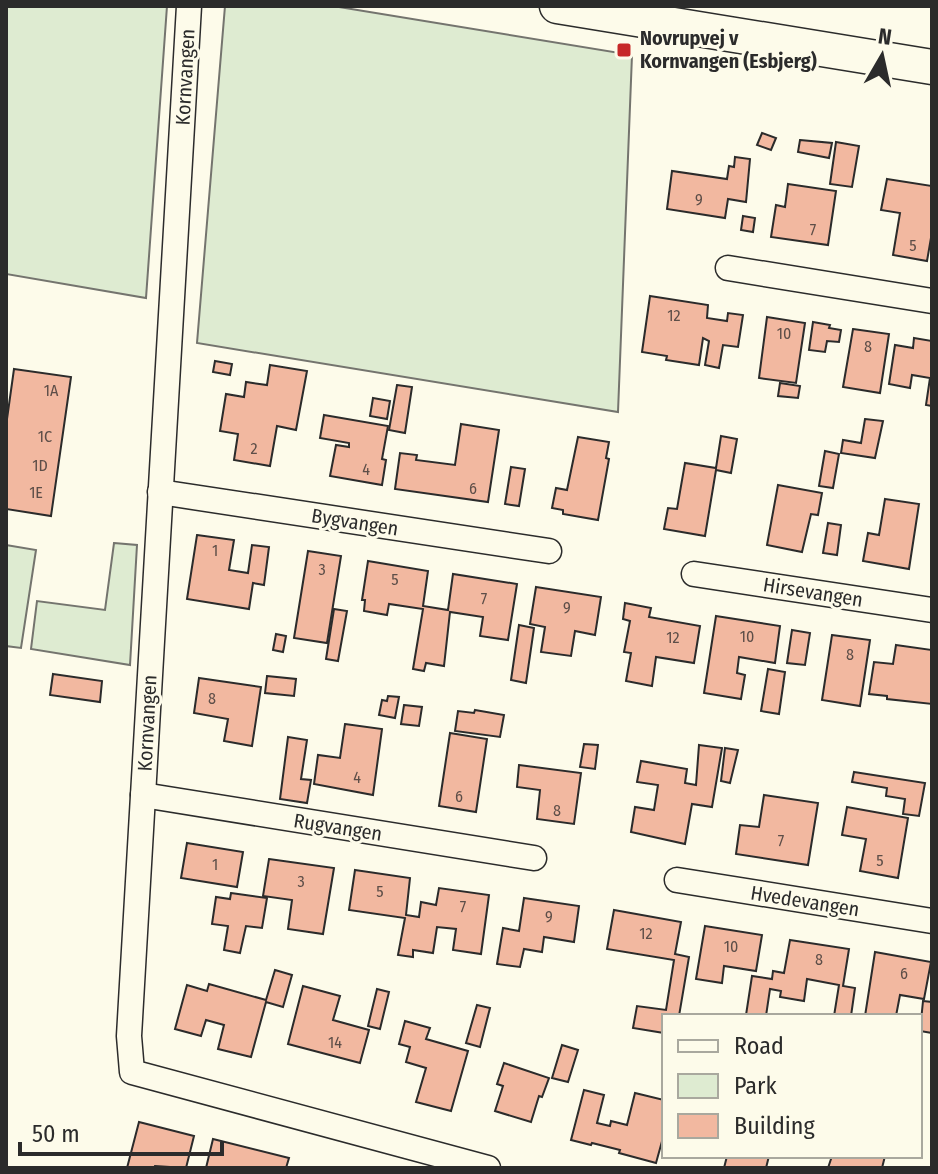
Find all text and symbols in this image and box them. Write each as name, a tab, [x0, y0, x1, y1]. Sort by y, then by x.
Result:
north arrow	[842, 16, 922, 96]
text: N	[876, 22, 894, 51]
place label: Novrupvej v Kornvangen (Esbjerg)	[640, 26, 817, 73]
street label: Kornvangen	[170, 28, 200, 126]
marker: Novrupvej v Kornvangen (Esbjerg)	[615, 41, 633, 59]
house number: 9	[695, 190, 703, 209]
house number: 7	[810, 220, 817, 239]
house number: 5	[909, 236, 917, 255]
house number: 12	[667, 306, 681, 325]
house number: 10	[777, 324, 791, 343]
house number: 8	[864, 337, 872, 356]
house number: 1A	[44, 381, 59, 400]
house number: 1C	[38, 427, 52, 446]
house number: 2	[250, 439, 258, 458]
house number: 1D	[32, 456, 48, 475]
house number: 4	[362, 460, 370, 479]
house number: 6	[469, 479, 477, 498]
house number: 1E	[29, 483, 43, 502]
street label: Bygvangen	[310, 503, 400, 541]
house number: 1	[212, 541, 218, 560]
house number: 3	[318, 560, 326, 579]
house number: 5	[391, 570, 399, 589]
street label: Hirsevangen	[761, 572, 865, 612]
house number: 7	[481, 589, 488, 608]
house number: 9	[563, 598, 571, 617]
house number: 10	[740, 627, 754, 646]
house number: 12	[666, 628, 680, 647]
house number: 8	[846, 645, 854, 664]
street label: Kornvangen	[132, 674, 162, 772]
house number: 8	[208, 689, 216, 708]
house number: 4	[353, 768, 361, 787]
house number: 6	[455, 787, 463, 806]
house number: 8	[553, 801, 561, 820]
street label: Rugvangen	[292, 808, 384, 846]
house number: 7	[778, 831, 785, 850]
house number: 5	[876, 851, 884, 870]
house number: 1	[212, 855, 218, 874]
house number: 3	[297, 872, 305, 891]
street label: Hvedevangen	[749, 881, 861, 921]
house number: 5	[376, 882, 384, 901]
house number: 7	[460, 897, 467, 916]
house number: 9	[545, 907, 553, 926]
house number: 12	[639, 924, 653, 943]
house number: 10	[724, 937, 738, 956]
house number: 8	[815, 950, 823, 969]
house number: 6	[900, 964, 908, 983]
legend	[662, 1014, 922, 1158]
text: Road	[734, 1032, 784, 1060]
house number: 14	[328, 1033, 342, 1052]
text: Park	[734, 1072, 777, 1100]
scale bar	[20, 1106, 222, 1156]
text: Building	[734, 1112, 816, 1140]
text: 50 m	[32, 1120, 80, 1148]

